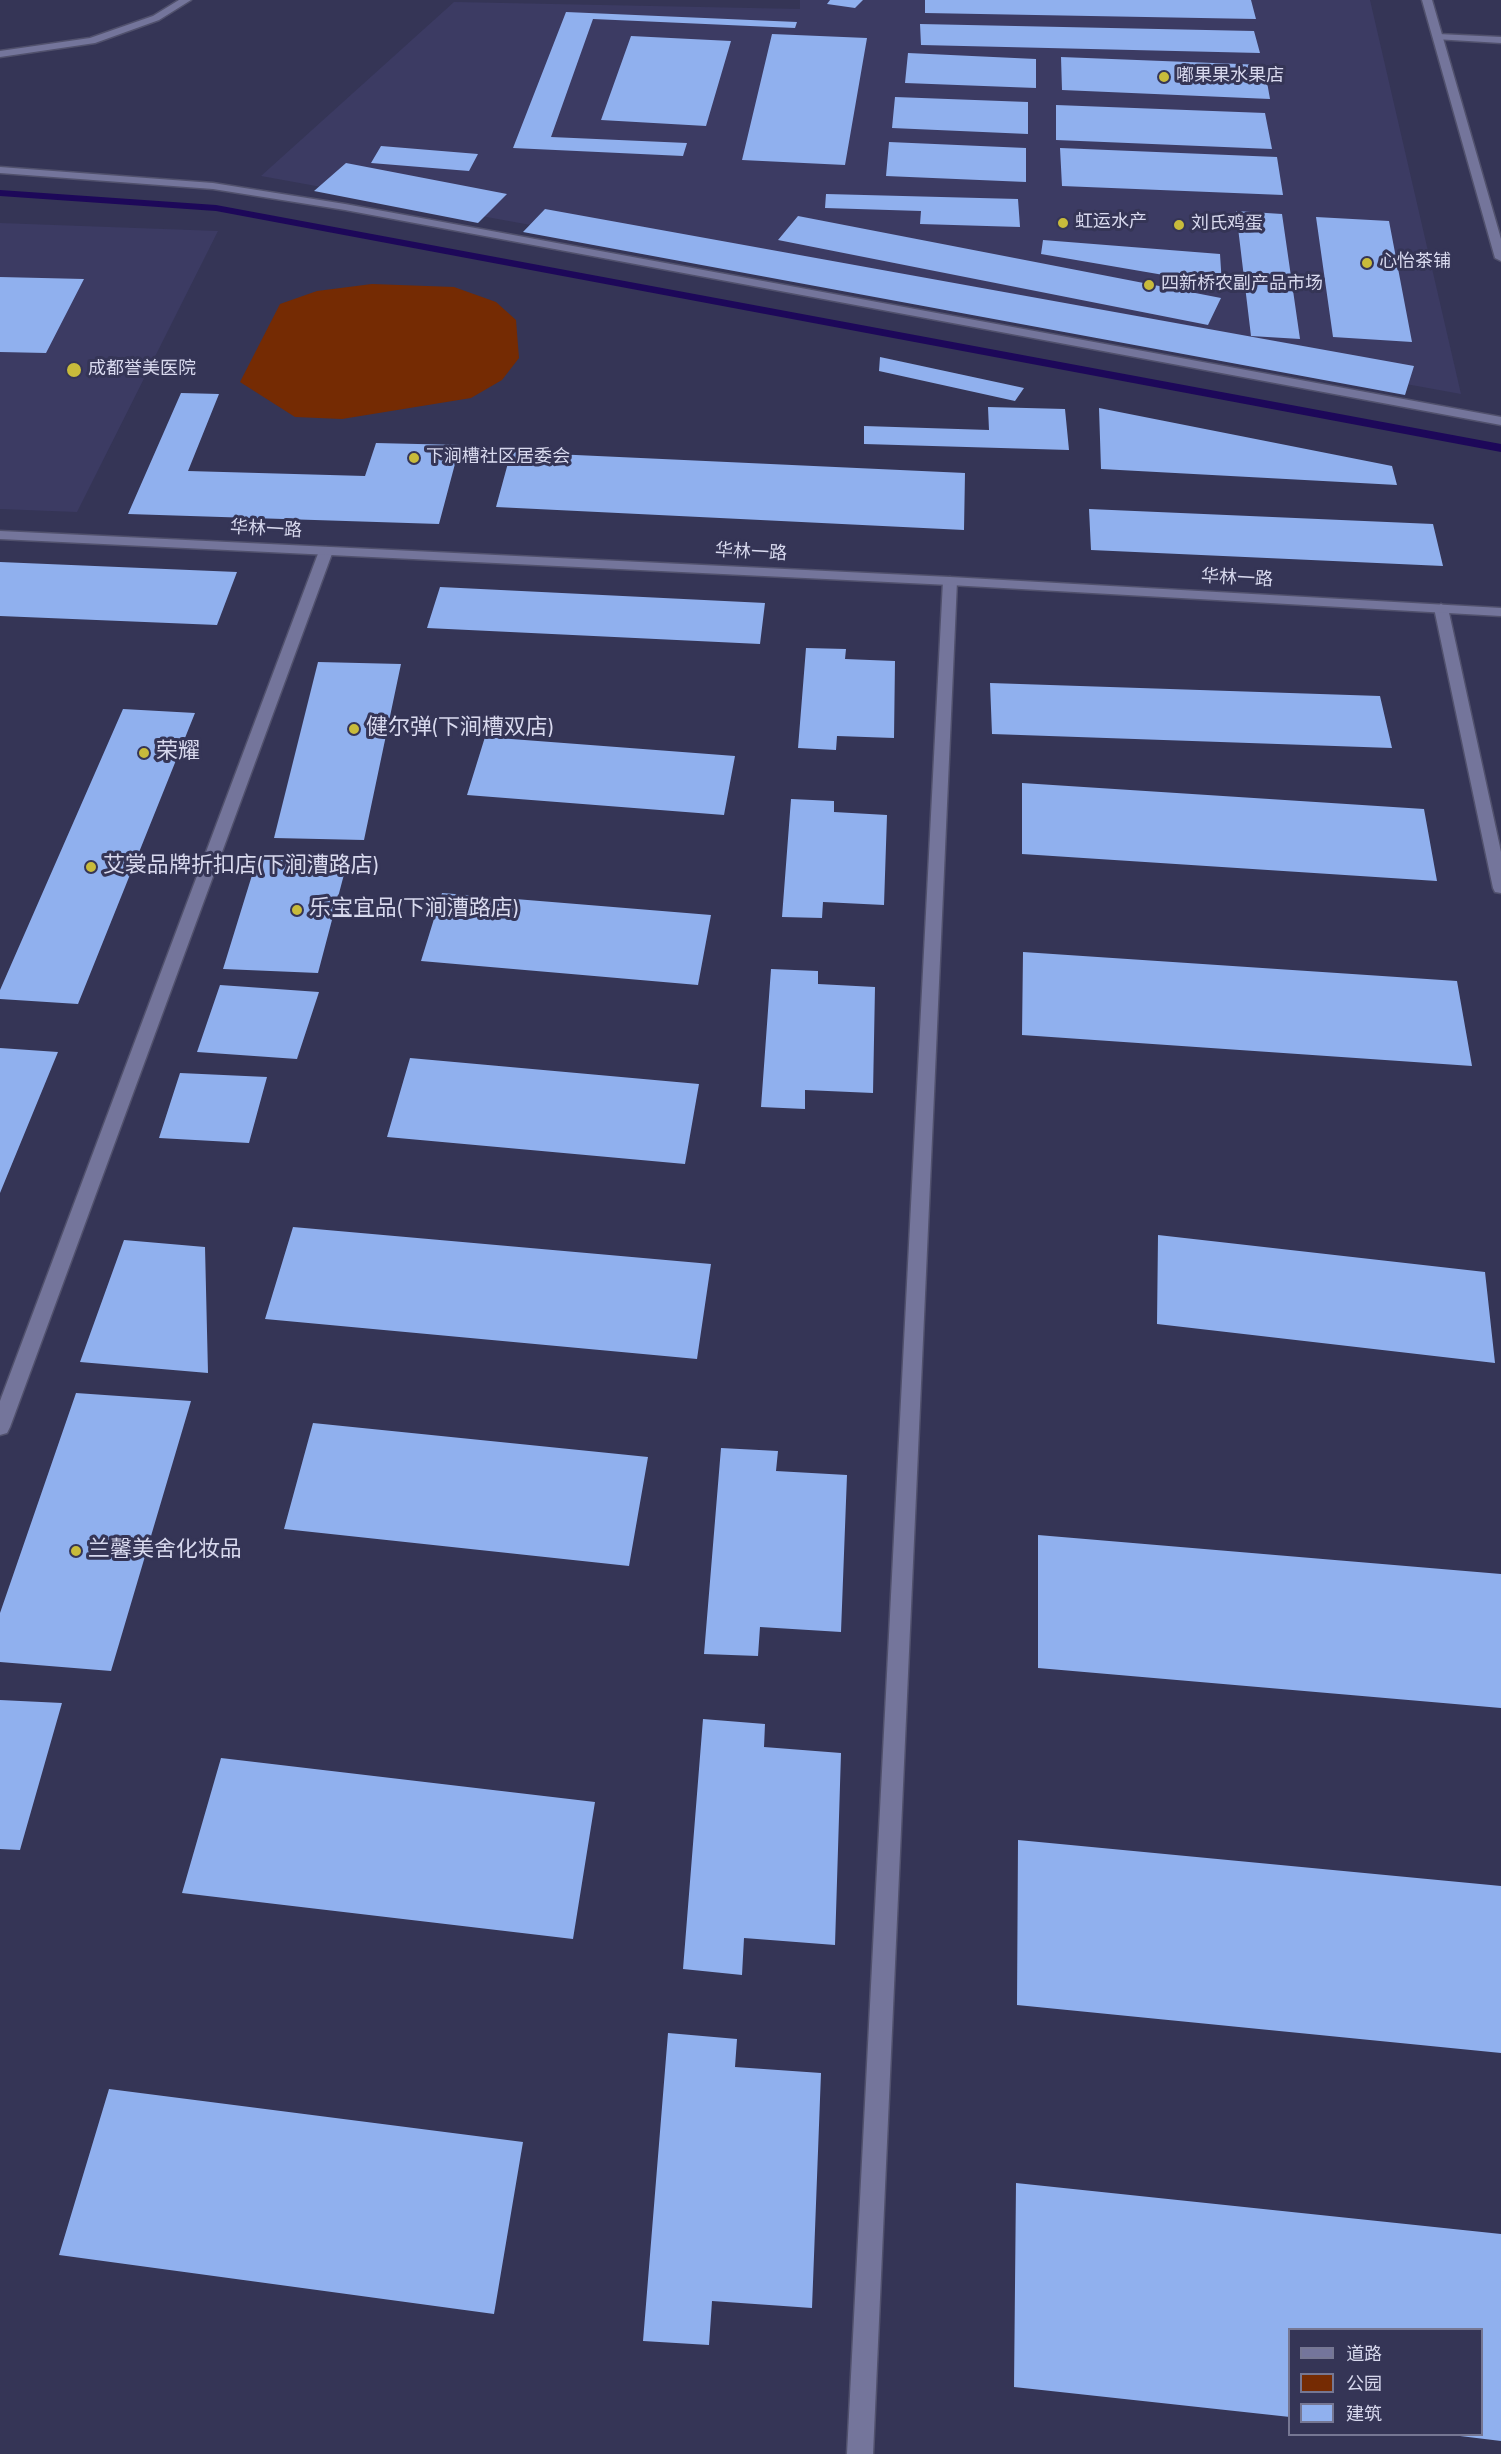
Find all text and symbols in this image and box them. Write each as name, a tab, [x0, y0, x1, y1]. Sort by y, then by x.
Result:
place label: 嘟果果水果店	[1176, 66, 1284, 88]
marker: 嘟果果水果店	[1157, 70, 1171, 84]
place label: 虹运水产	[1075, 212, 1147, 234]
place label: 刘氏鸡蛋	[1191, 214, 1263, 236]
marker: 虹运水产	[1056, 216, 1070, 230]
marker: 刘氏鸡蛋	[1172, 218, 1186, 232]
place label: 心怡茶铺	[1379, 252, 1451, 274]
marker: 心怡茶铺	[1360, 256, 1374, 270]
place label: 四新桥农副产品市场	[1161, 274, 1323, 296]
marker: 四新桥农副产品市场	[1142, 278, 1156, 292]
place label: 成都誉美医院	[88, 359, 196, 381]
marker: 成都誉美医院	[65, 361, 83, 379]
place label: 下涧槽社区居委会	[426, 447, 570, 469]
marker: 下涧槽社区居委会	[407, 451, 421, 465]
street label: 华林一路	[229, 517, 303, 543]
street label: 华林一路	[714, 540, 788, 566]
street label: 华林一路	[1200, 566, 1274, 592]
place label: 健尔弹(下涧槽双店)	[366, 716, 554, 742]
marker: 健尔弹(下涧槽双店)	[347, 722, 361, 736]
place label: 荣耀	[156, 740, 200, 766]
marker: 荣耀	[137, 746, 151, 760]
place label: 艾裳品牌折扣店(下涧漕路店)	[103, 854, 379, 880]
marker: 艾裳品牌折扣店(下涧漕路店)	[84, 860, 98, 874]
place label: 乐宝宜品(下涧漕路店)	[309, 897, 519, 923]
marker: 乐宝宜品(下涧漕路店)	[290, 903, 304, 917]
place label: 兰馨美舍化妆品	[88, 1538, 242, 1564]
marker: 兰馨美舍化妆品	[69, 1544, 83, 1558]
legend	[1288, 2328, 1483, 2436]
text: 道路	[1346, 2340, 1382, 2367]
text: 公园	[1346, 2370, 1382, 2397]
text: 建筑	[1346, 2400, 1382, 2427]

